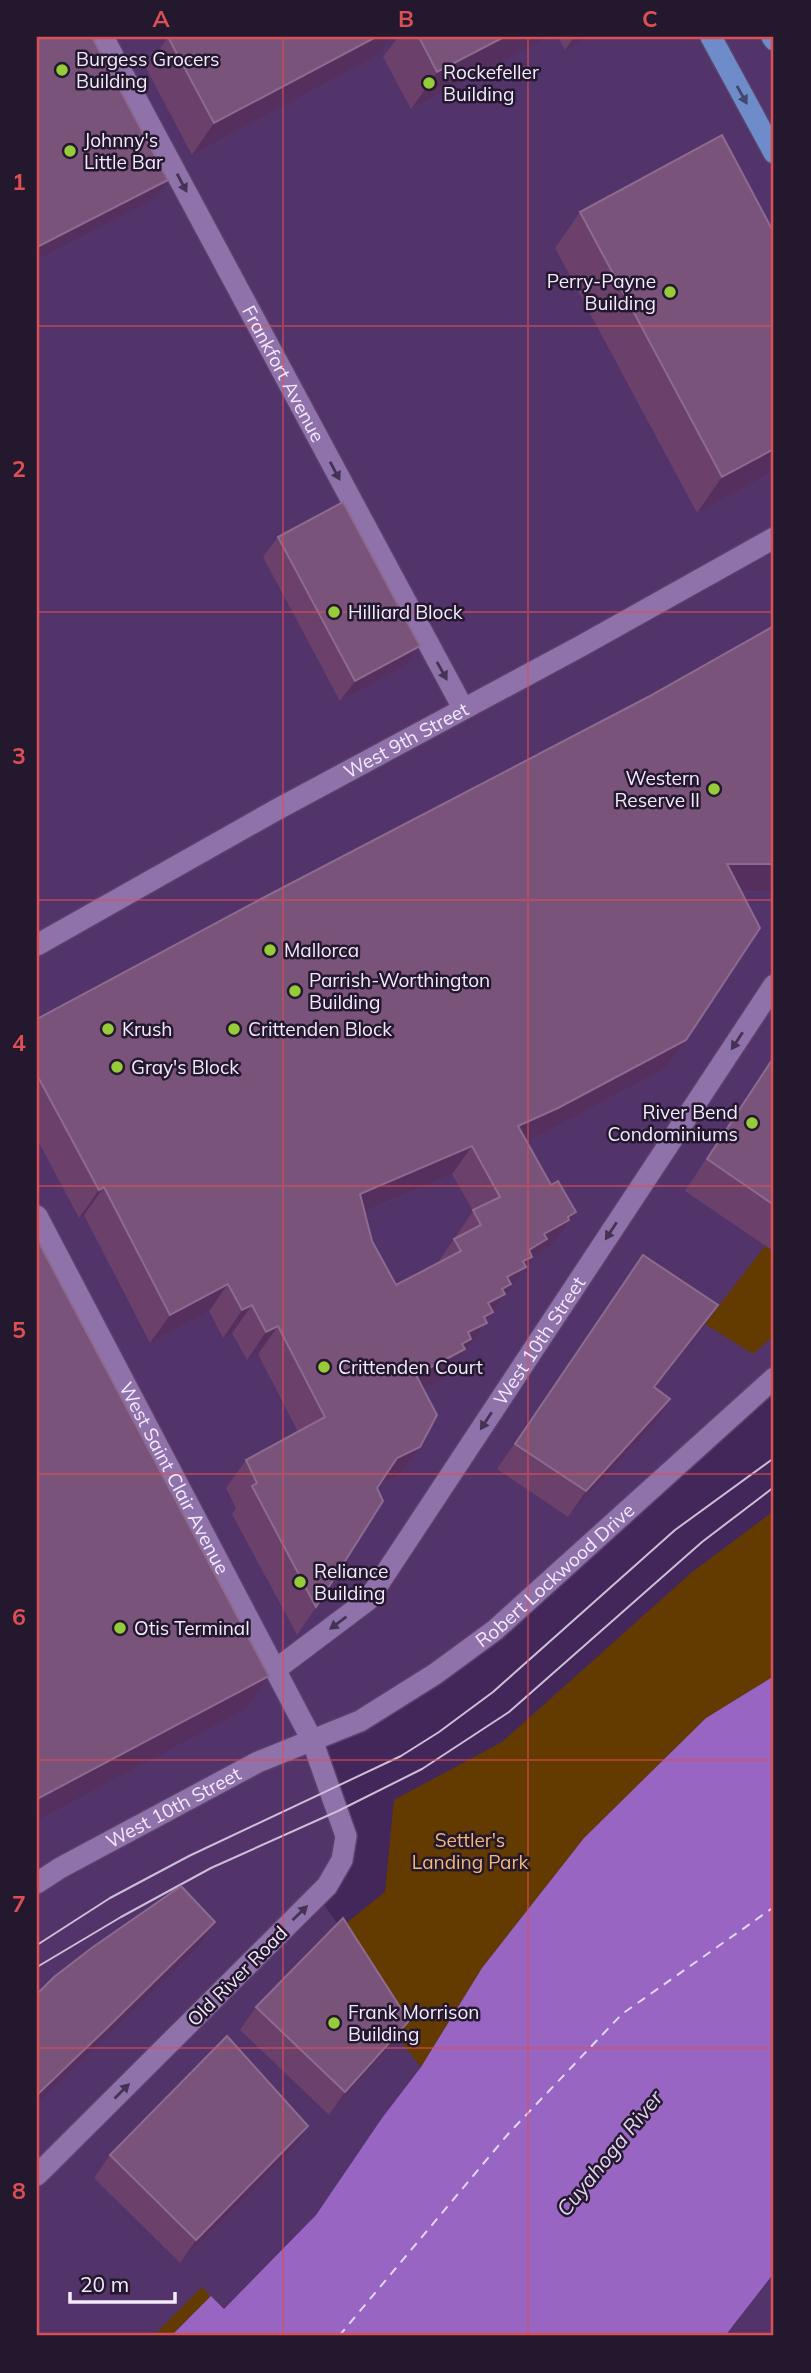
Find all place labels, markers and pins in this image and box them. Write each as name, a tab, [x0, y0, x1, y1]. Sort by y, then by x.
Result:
place label: Burgess Grocers Building	[76, 47, 220, 93]
place label: Rockefeller Building	[443, 60, 539, 106]
marker: Burgess Grocers Building	[54, 62, 70, 78]
marker: Rockefeller Building	[421, 75, 437, 91]
place label: Johnny's Little Bar	[84, 128, 163, 174]
marker: Johnny's Little Bar	[62, 143, 78, 159]
place label: Perry-Payne Building	[547, 269, 656, 315]
marker: Perry-Payne Building	[662, 284, 678, 300]
place label: Hilliard Block	[348, 600, 463, 624]
marker: Hilliard Block	[326, 604, 342, 620]
place label: Western Reserve II	[614, 766, 700, 812]
marker: Western Reserve II	[706, 781, 722, 797]
place label: Mallorca	[284, 938, 359, 962]
marker: Mallorca	[262, 942, 278, 958]
place label: Parrish-Worthington Building	[309, 968, 490, 1014]
marker: Parrish-Worthington Building	[287, 983, 303, 999]
place label: Krush	[122, 1017, 172, 1041]
place label: Crittenden Block	[248, 1017, 392, 1041]
marker: Krush	[100, 1021, 116, 1037]
marker: Crittenden Block	[226, 1021, 242, 1037]
place label: Gray's Block	[131, 1055, 239, 1079]
marker: Gray's Block	[109, 1059, 125, 1075]
place label: River Bend Condominiums	[608, 1100, 738, 1146]
marker: River Bend Condominiums	[744, 1115, 760, 1131]
place label: Crittenden Court	[338, 1355, 483, 1379]
marker: Crittenden Court	[316, 1359, 332, 1375]
place label: Reliance Building	[314, 1559, 388, 1605]
marker: Reliance Building	[292, 1574, 308, 1590]
place label: Otis Terminal	[134, 1616, 250, 1640]
marker: Otis Terminal	[112, 1620, 128, 1636]
place label: Frank Morrison Building	[348, 2000, 479, 2046]
marker: Frank Morrison Building	[326, 2015, 342, 2031]

